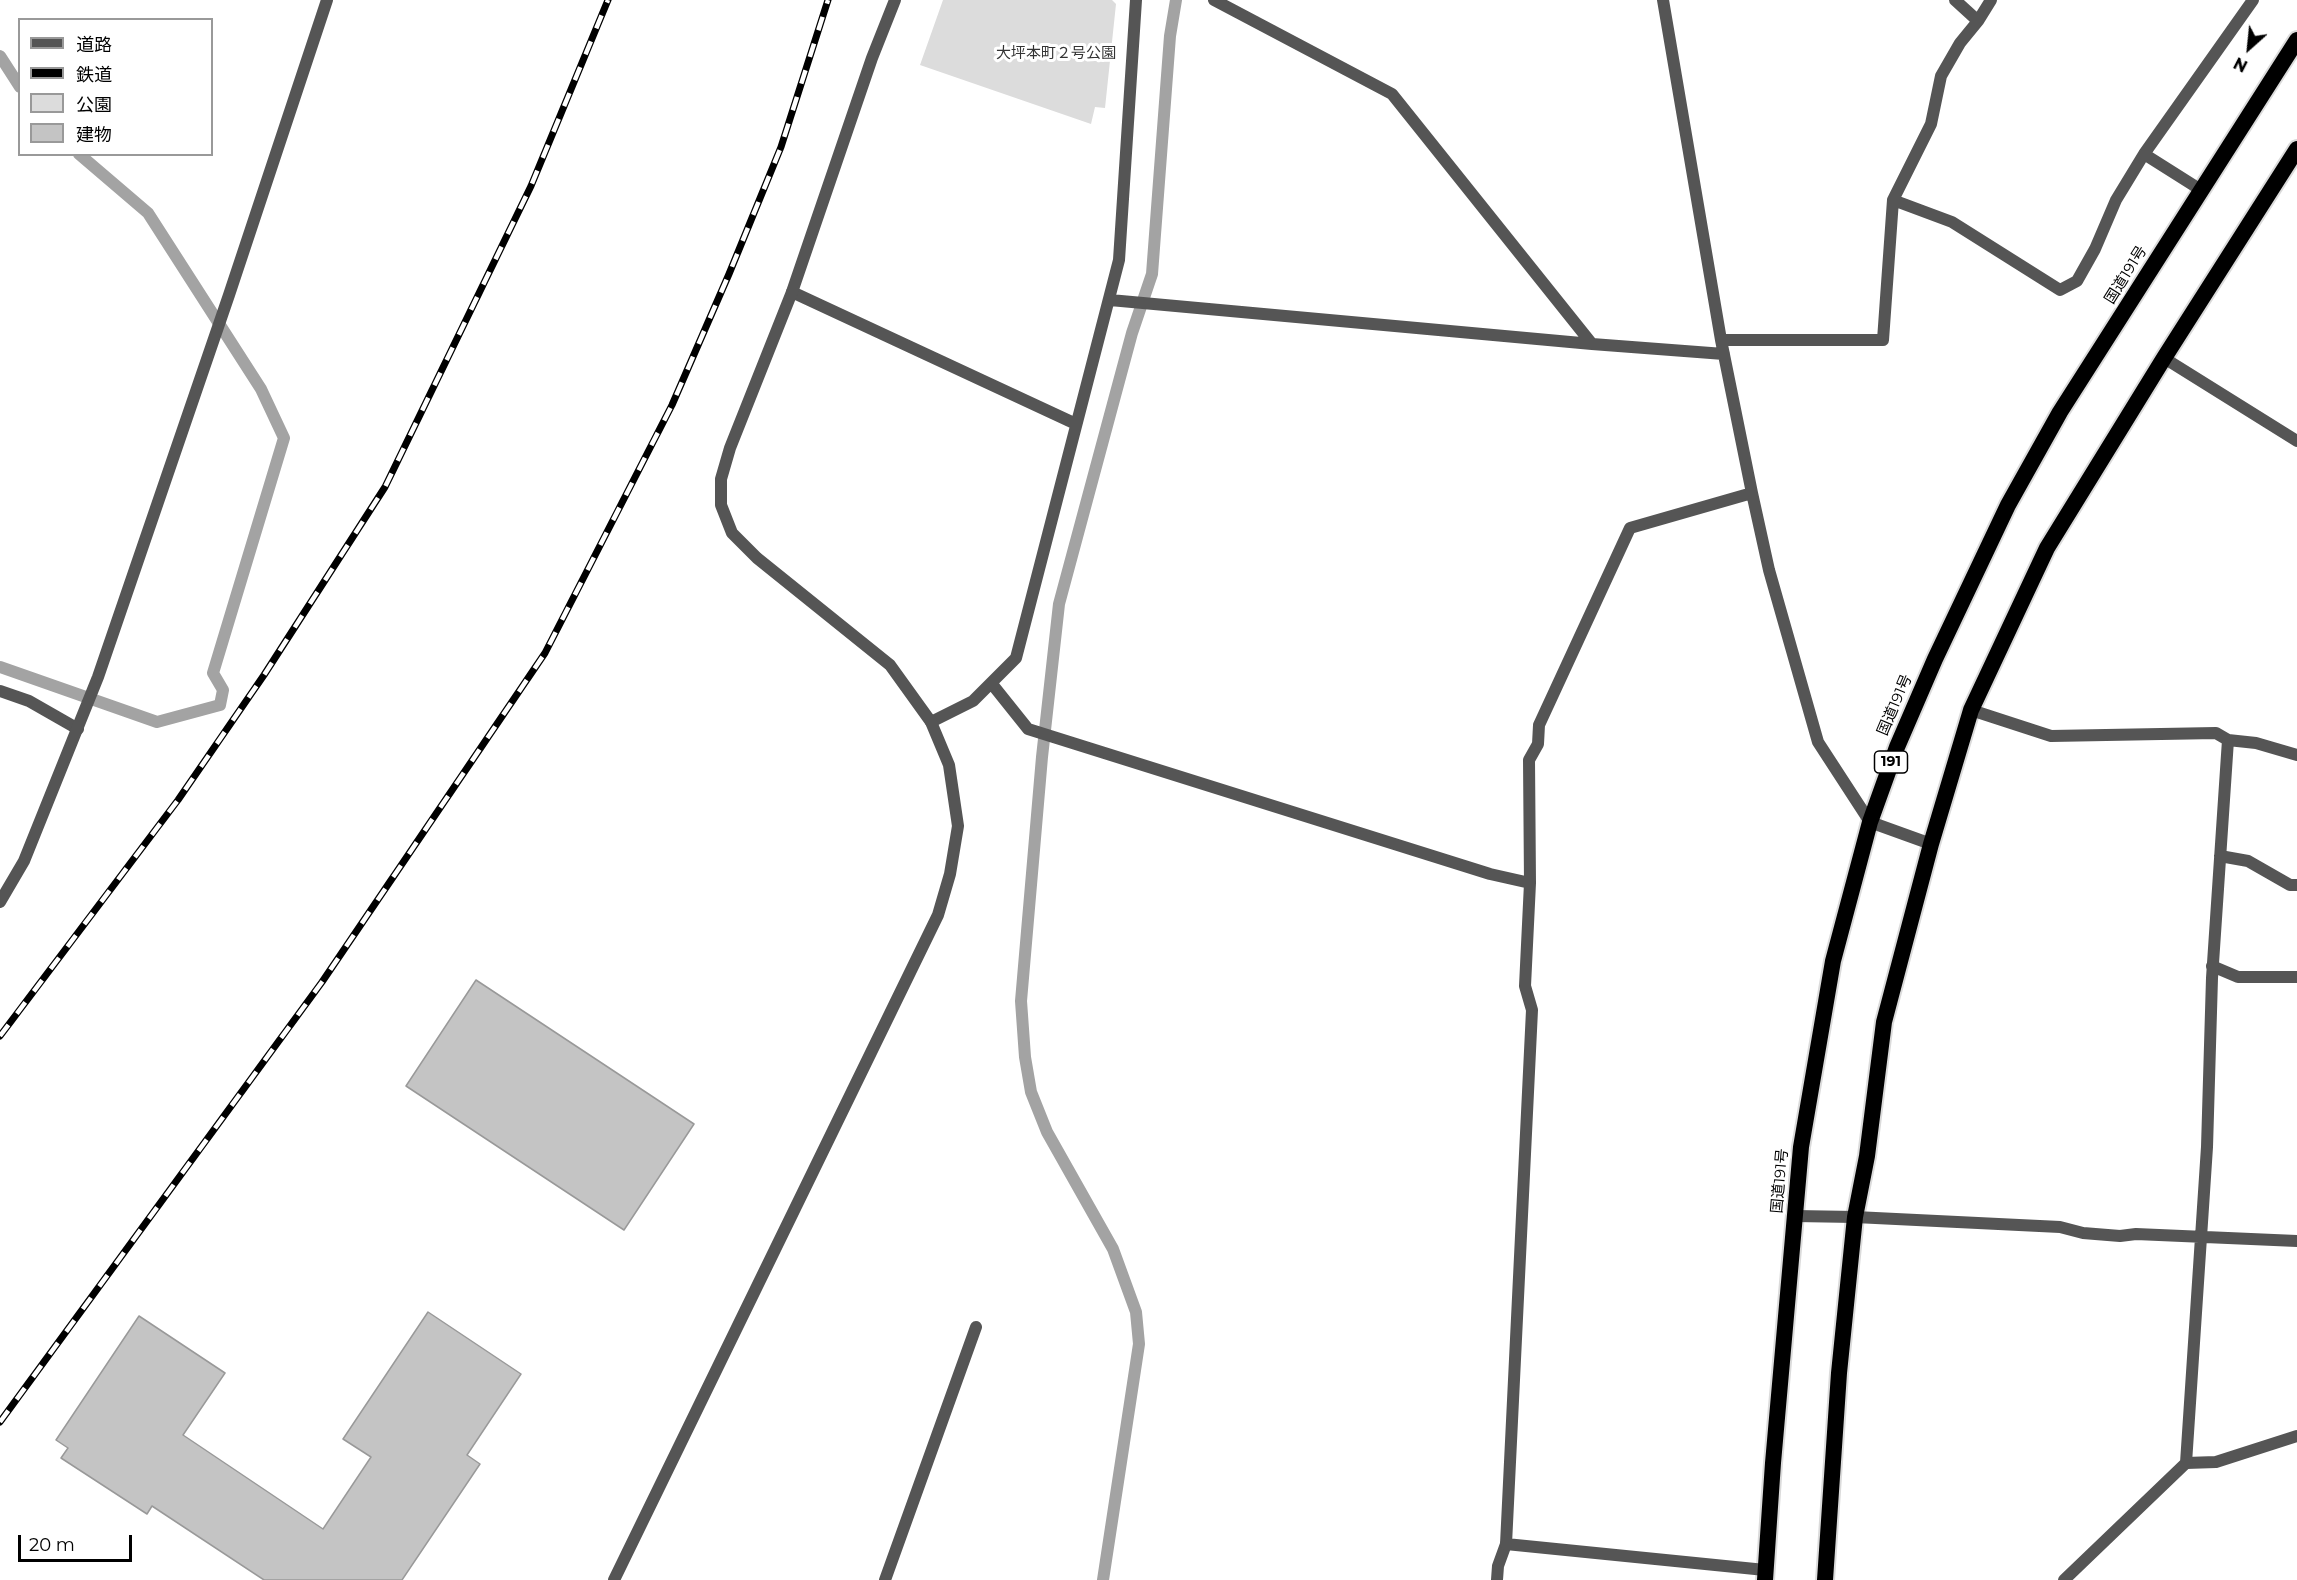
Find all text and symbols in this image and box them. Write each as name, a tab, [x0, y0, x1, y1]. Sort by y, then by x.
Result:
legend	[18, 18, 213, 156]
north arrow	[2219, 18, 2279, 78]
text: 道路	[76, 34, 112, 56]
park label: 大坪本町２号公園	[996, 45, 1116, 63]
text: N	[2231, 53, 2251, 76]
text: 鉄道	[76, 64, 112, 86]
text: 公園	[76, 94, 112, 116]
text: 建物	[76, 124, 112, 146]
street label: 国道191号	[2101, 243, 2151, 307]
street label: 国道191号	[1874, 672, 1916, 738]
road number: 191	[1874, 751, 1908, 773]
street label: 国道191号	[1768, 1148, 1792, 1214]
scale bar	[21, 1523, 135, 1561]
text: 20 m	[29, 1534, 75, 1556]

